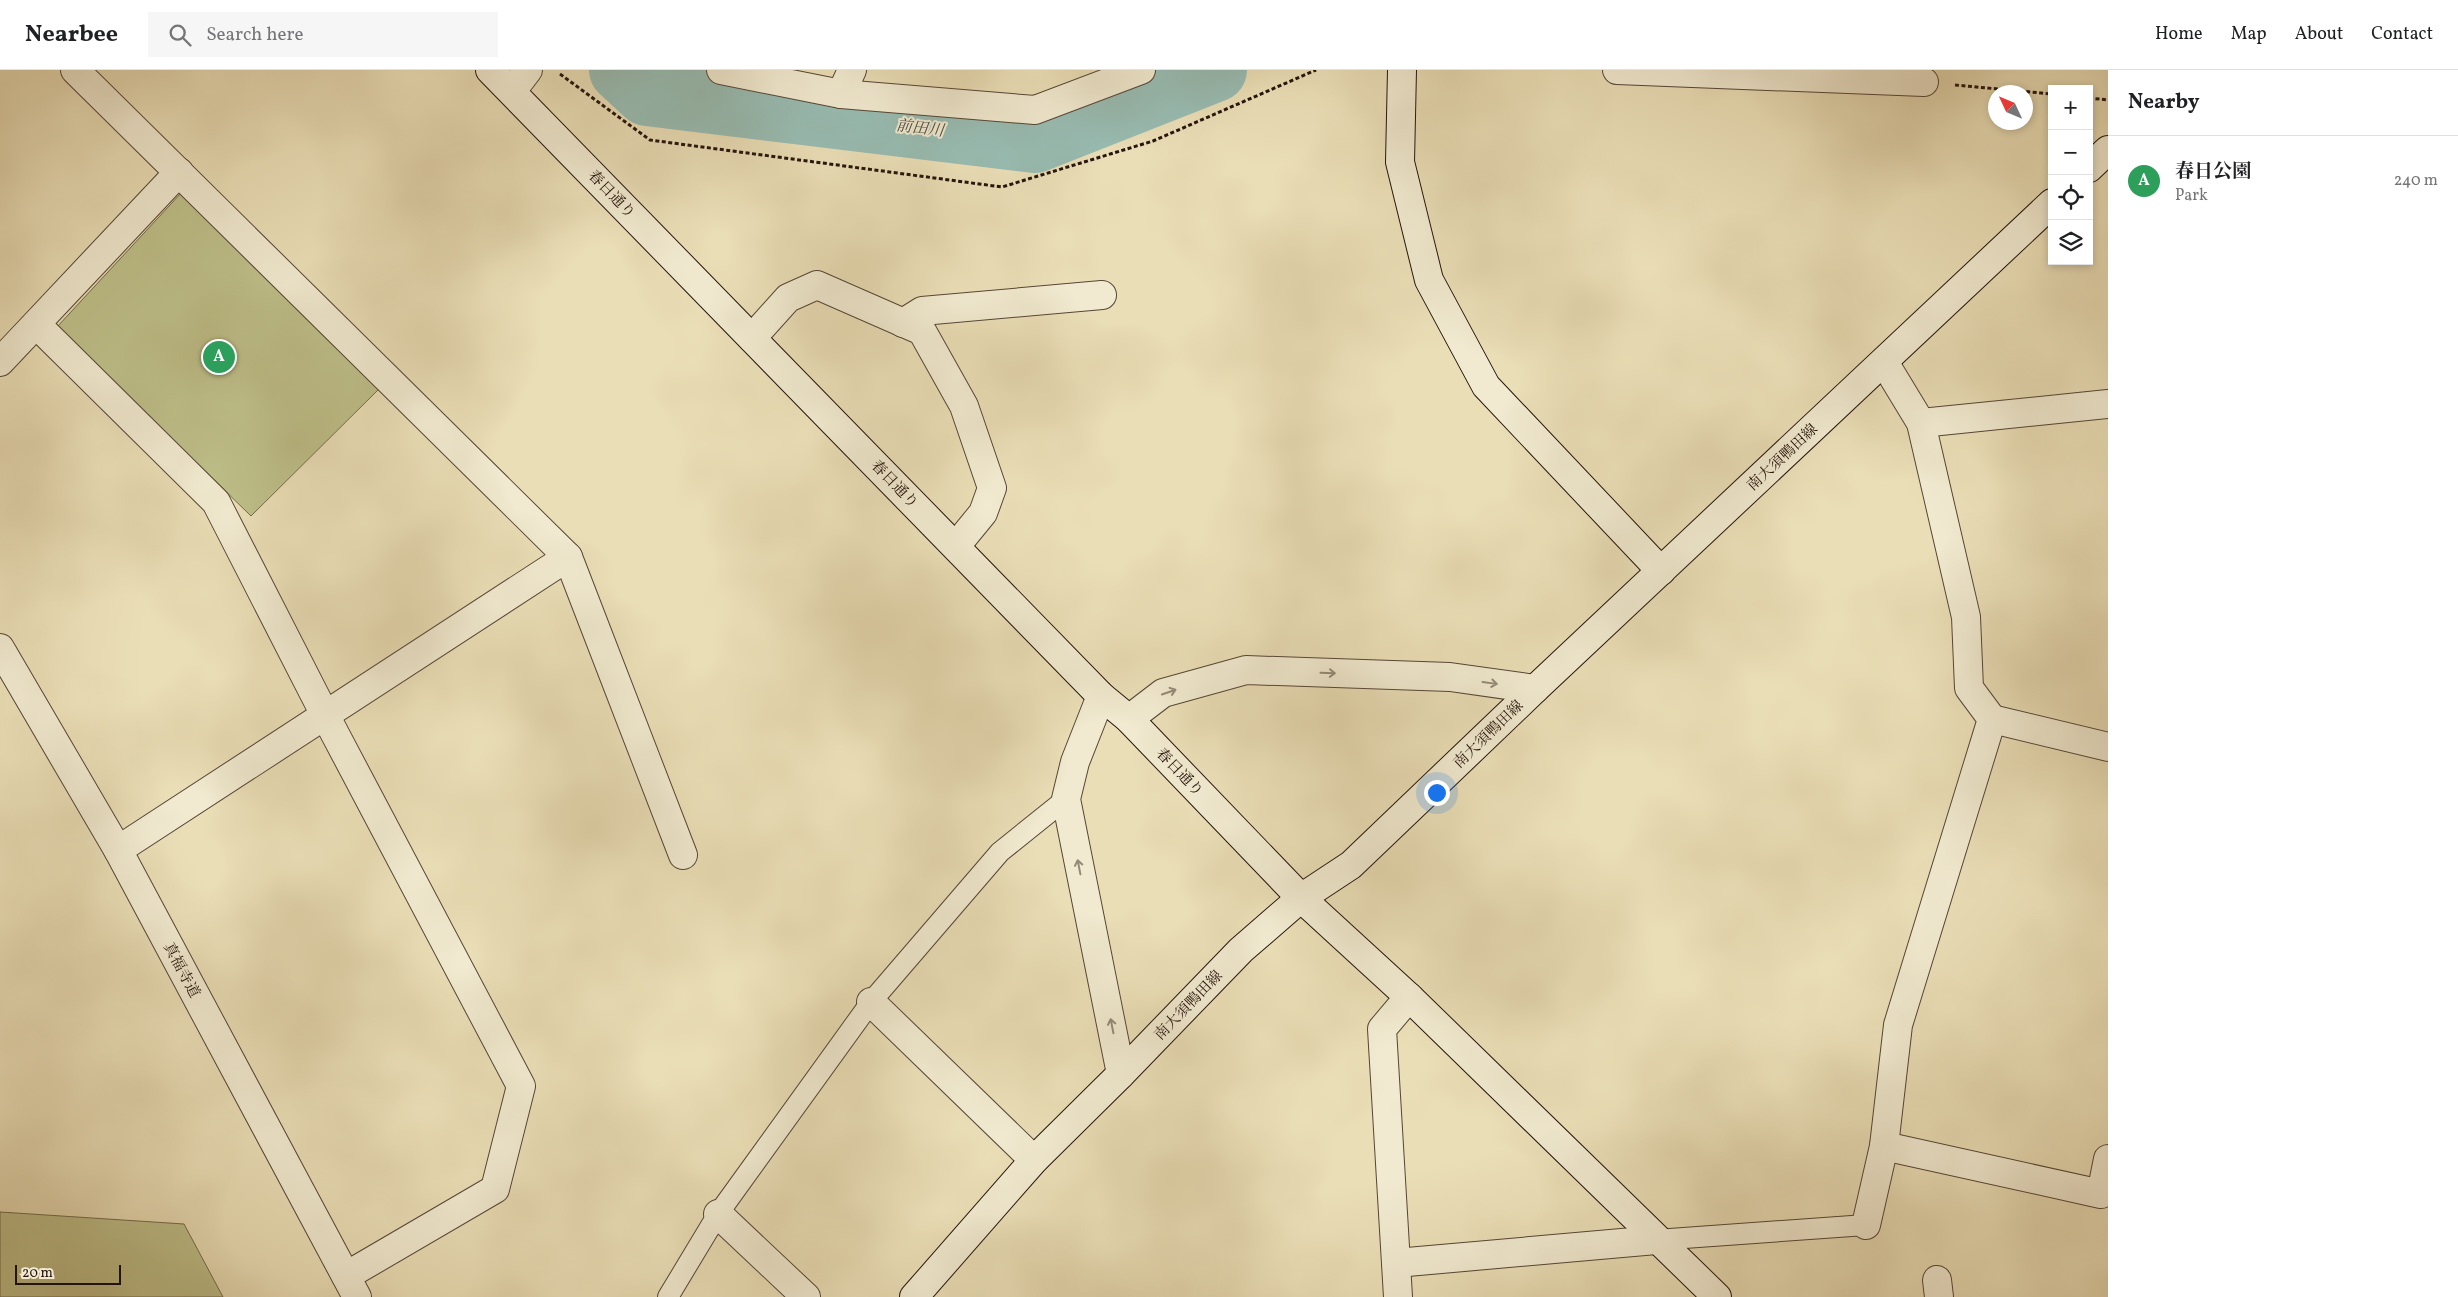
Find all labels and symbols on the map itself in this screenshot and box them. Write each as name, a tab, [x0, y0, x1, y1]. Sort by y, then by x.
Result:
north arrow	[1988, 85, 2033, 130]
water label: 前田川	[895, 115, 947, 143]
street label: 春日通り	[583, 166, 639, 224]
pin: A	[203, 338, 235, 376]
street label: 南大須鴨田線	[1743, 420, 1823, 496]
street label: 春日通り	[866, 456, 922, 514]
one-way arrow	[1320, 668, 1336, 677]
one-way arrow	[1482, 678, 1498, 688]
one-way arrow	[1161, 687, 1176, 696]
street label: 南大須鴨田線	[1449, 696, 1529, 774]
street label: 春日通り	[1151, 744, 1207, 802]
your location	[1424, 780, 1450, 806]
one-way arrow	[1074, 860, 1084, 876]
street label: 真福寺道	[157, 939, 204, 1002]
street label: 南大須鴨田線	[1150, 966, 1228, 1046]
one-way arrow	[1106, 1019, 1116, 1035]
scale bar	[15, 1262, 121, 1285]

